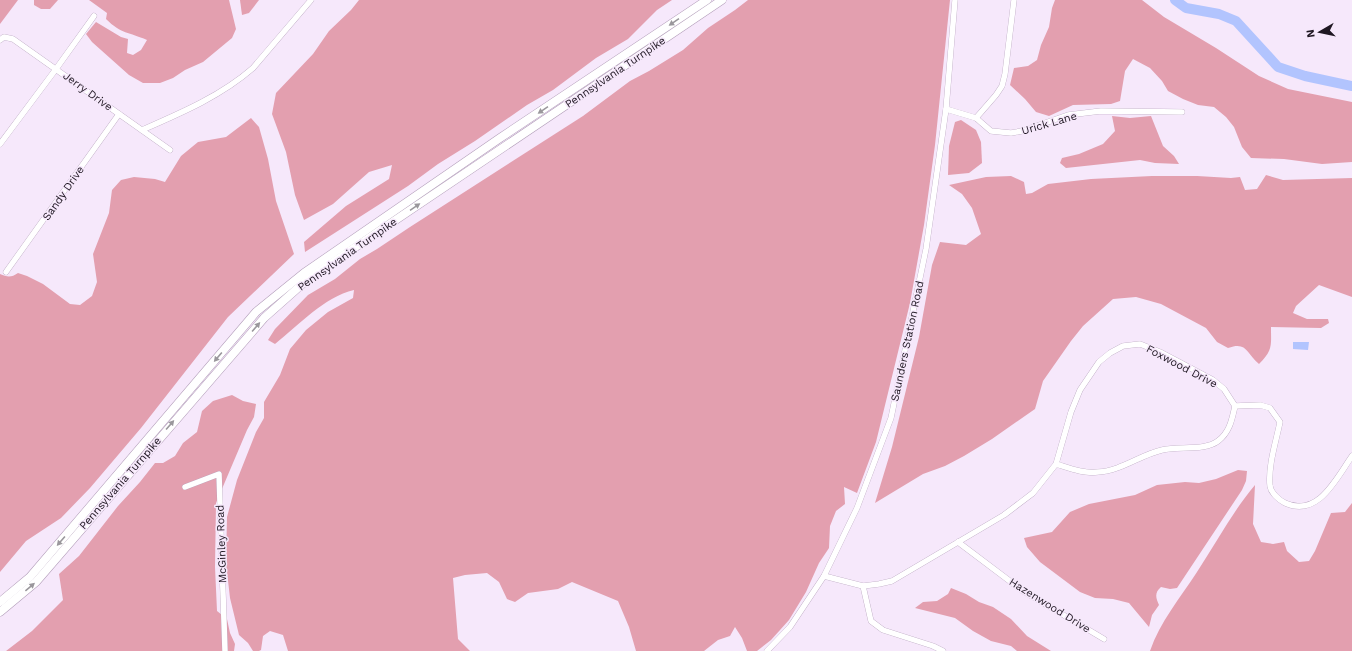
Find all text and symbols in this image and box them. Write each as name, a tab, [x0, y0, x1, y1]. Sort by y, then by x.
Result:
north arrow	[1300, 12, 1340, 52]
one-way arrow	[669, 18, 679, 26]
text: N	[1304, 28, 1318, 39]
street label: Pennsylvania Turnpike	[563, 34, 668, 111]
street label: Jerry Drive	[60, 69, 115, 114]
one-way arrow	[537, 106, 549, 113]
street label: Urick Lane	[1020, 109, 1078, 138]
street label: Sandy Drive	[40, 164, 87, 223]
one-way arrow	[409, 203, 420, 211]
street label: Pennsylvania Turnpike	[295, 215, 399, 294]
street label: Saunders Station Road	[888, 280, 927, 403]
one-way arrow	[251, 322, 260, 332]
street label: Foxwood Drive	[1144, 342, 1220, 391]
one-way arrow	[213, 351, 222, 362]
one-way arrow	[165, 420, 175, 430]
street label: Pennsylvania Turnpike	[77, 435, 164, 532]
street label: McGinley Road	[214, 504, 229, 583]
one-way arrow	[56, 535, 65, 546]
street label: Hazenwood Drive	[1007, 575, 1093, 636]
one-way arrow	[25, 582, 35, 591]

